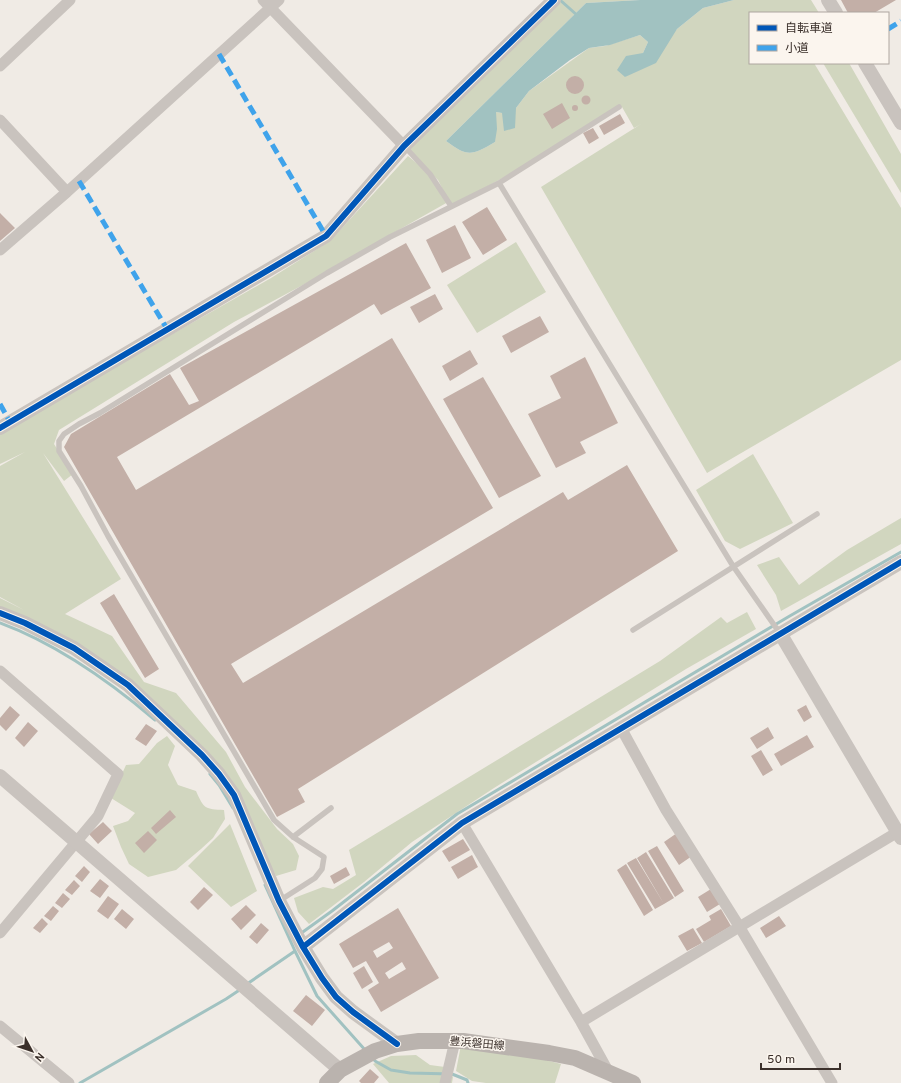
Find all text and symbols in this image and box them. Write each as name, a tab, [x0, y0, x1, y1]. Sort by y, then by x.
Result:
legend	[749, 12, 889, 64]
text: 自転車道	[785, 21, 833, 37]
text: 小道	[785, 41, 809, 57]
north arrow	[12, 1031, 52, 1071]
street label: 豊浜磐田線	[449, 1035, 505, 1053]
scale bar	[761, 1045, 840, 1071]
text: N	[31, 1049, 47, 1064]
text: 50 m	[767, 1052, 795, 1068]

